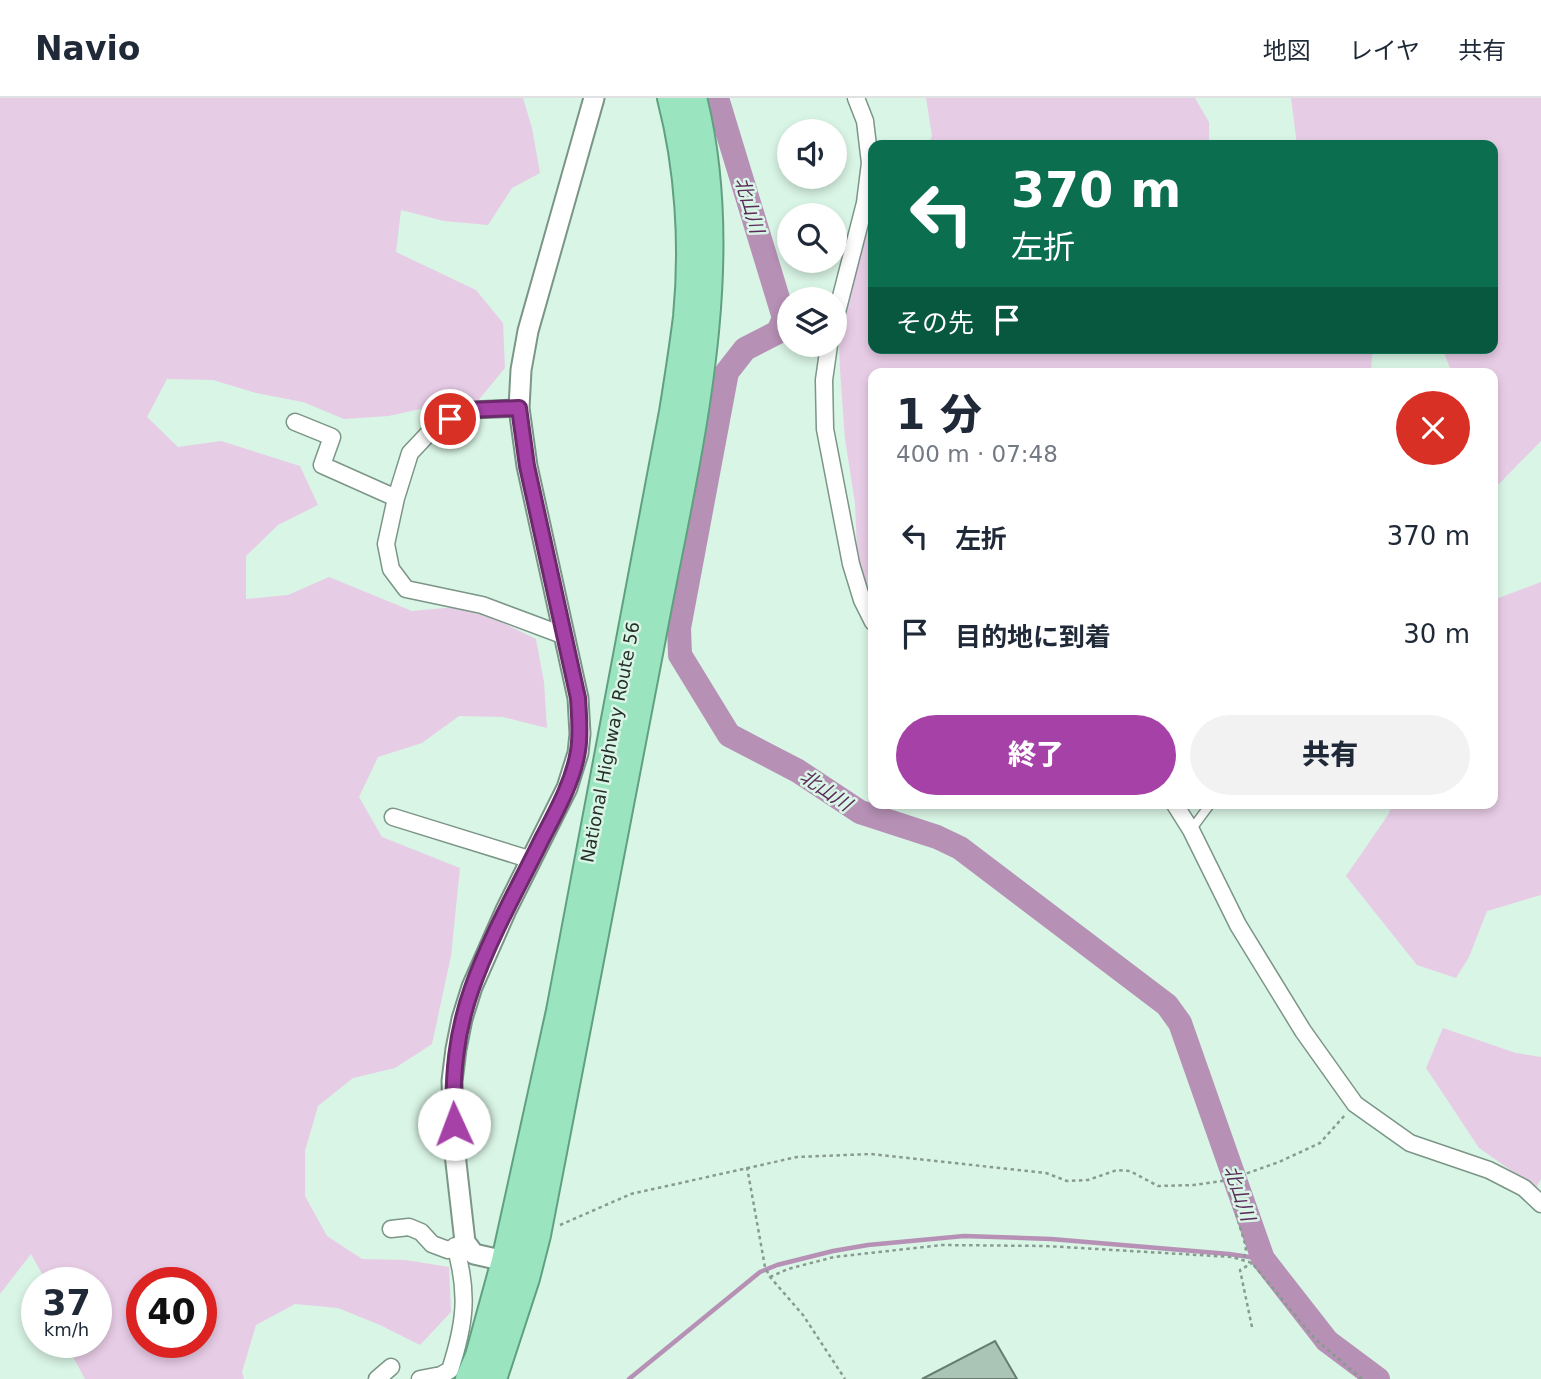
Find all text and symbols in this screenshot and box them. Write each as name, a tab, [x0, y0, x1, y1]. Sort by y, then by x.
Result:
text: Navio	[35, 29, 140, 68]
text: 地図	[1263, 37, 1311, 65]
text: レイヤ	[1349, 37, 1420, 65]
text: 共有	[1458, 37, 1506, 65]
map controls	[777, 119, 847, 357]
button: sound	[777, 119, 847, 189]
text: 370 m	[1011, 162, 1181, 219]
icon: left	[896, 168, 987, 259]
water label: 北山川	[731, 175, 769, 237]
button: search	[777, 203, 847, 273]
text: 左折	[1011, 228, 1075, 266]
button: layers	[777, 287, 847, 357]
icon: arrive	[988, 301, 1026, 339]
text: その先	[896, 308, 974, 338]
pin	[420, 389, 480, 449]
text: 1 分	[896, 390, 982, 439]
button: close	[1396, 391, 1470, 465]
icon: arrive	[431, 400, 469, 438]
text: 400 m · 07:48	[896, 441, 1058, 467]
icon: left	[896, 517, 934, 555]
text: 370 m	[1387, 521, 1470, 551]
text: 左折	[955, 524, 1007, 554]
icon: arrive	[896, 615, 934, 653]
text: 30 m	[1403, 619, 1470, 649]
street label: National Highway Route 56	[576, 620, 644, 864]
text: 目的地に到着	[955, 622, 1111, 652]
button: 終了	[896, 715, 1176, 795]
button: 共有	[1190, 715, 1470, 795]
water label: 北山川	[796, 765, 857, 816]
position arrow	[417, 1087, 491, 1161]
water label: 北山川	[1220, 1162, 1260, 1225]
speed limit sign: 40	[126, 1267, 217, 1358]
text: 37	[42, 1283, 91, 1323]
text: km/h	[44, 1319, 89, 1340]

